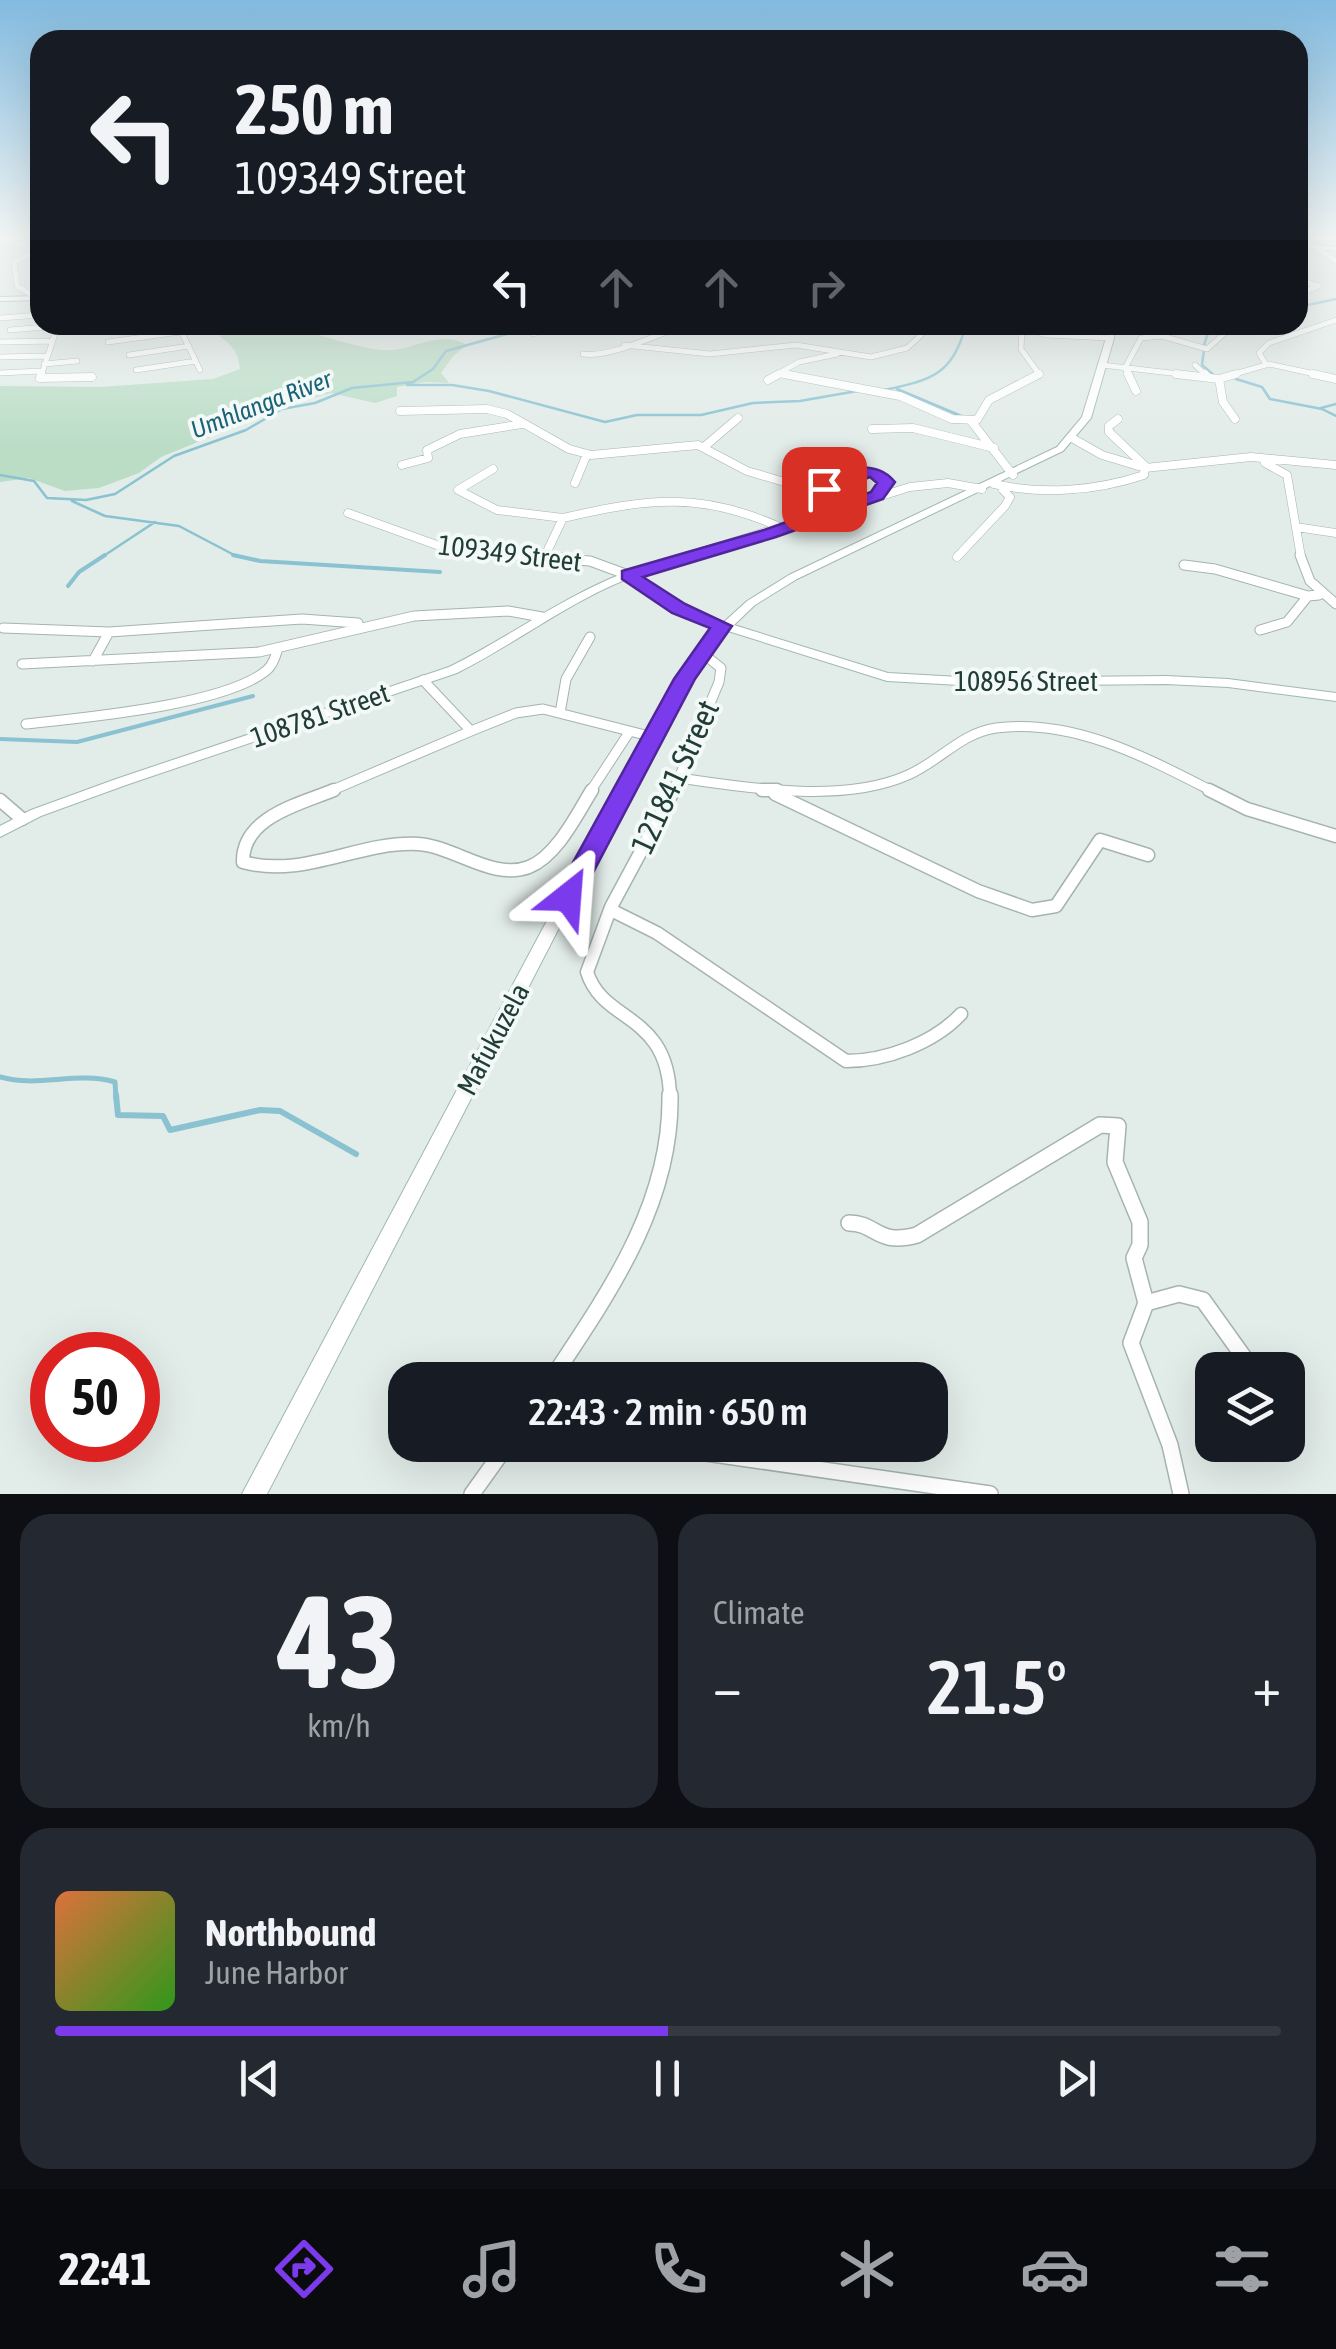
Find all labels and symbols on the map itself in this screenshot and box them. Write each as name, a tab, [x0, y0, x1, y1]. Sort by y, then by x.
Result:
water label: Umhlanga River	[187, 364, 337, 444]
pin	[782, 447, 867, 532]
street label: 109349 Street	[436, 528, 584, 578]
street label: 108956 Street	[954, 665, 1098, 697]
street label: 108781 Street	[247, 676, 393, 754]
street label: 121841 Street	[623, 694, 726, 859]
position arrow	[516, 845, 620, 949]
street label: Mafukuzela	[450, 978, 536, 1100]
speed limit sign: 50	[30, 1332, 160, 1462]

